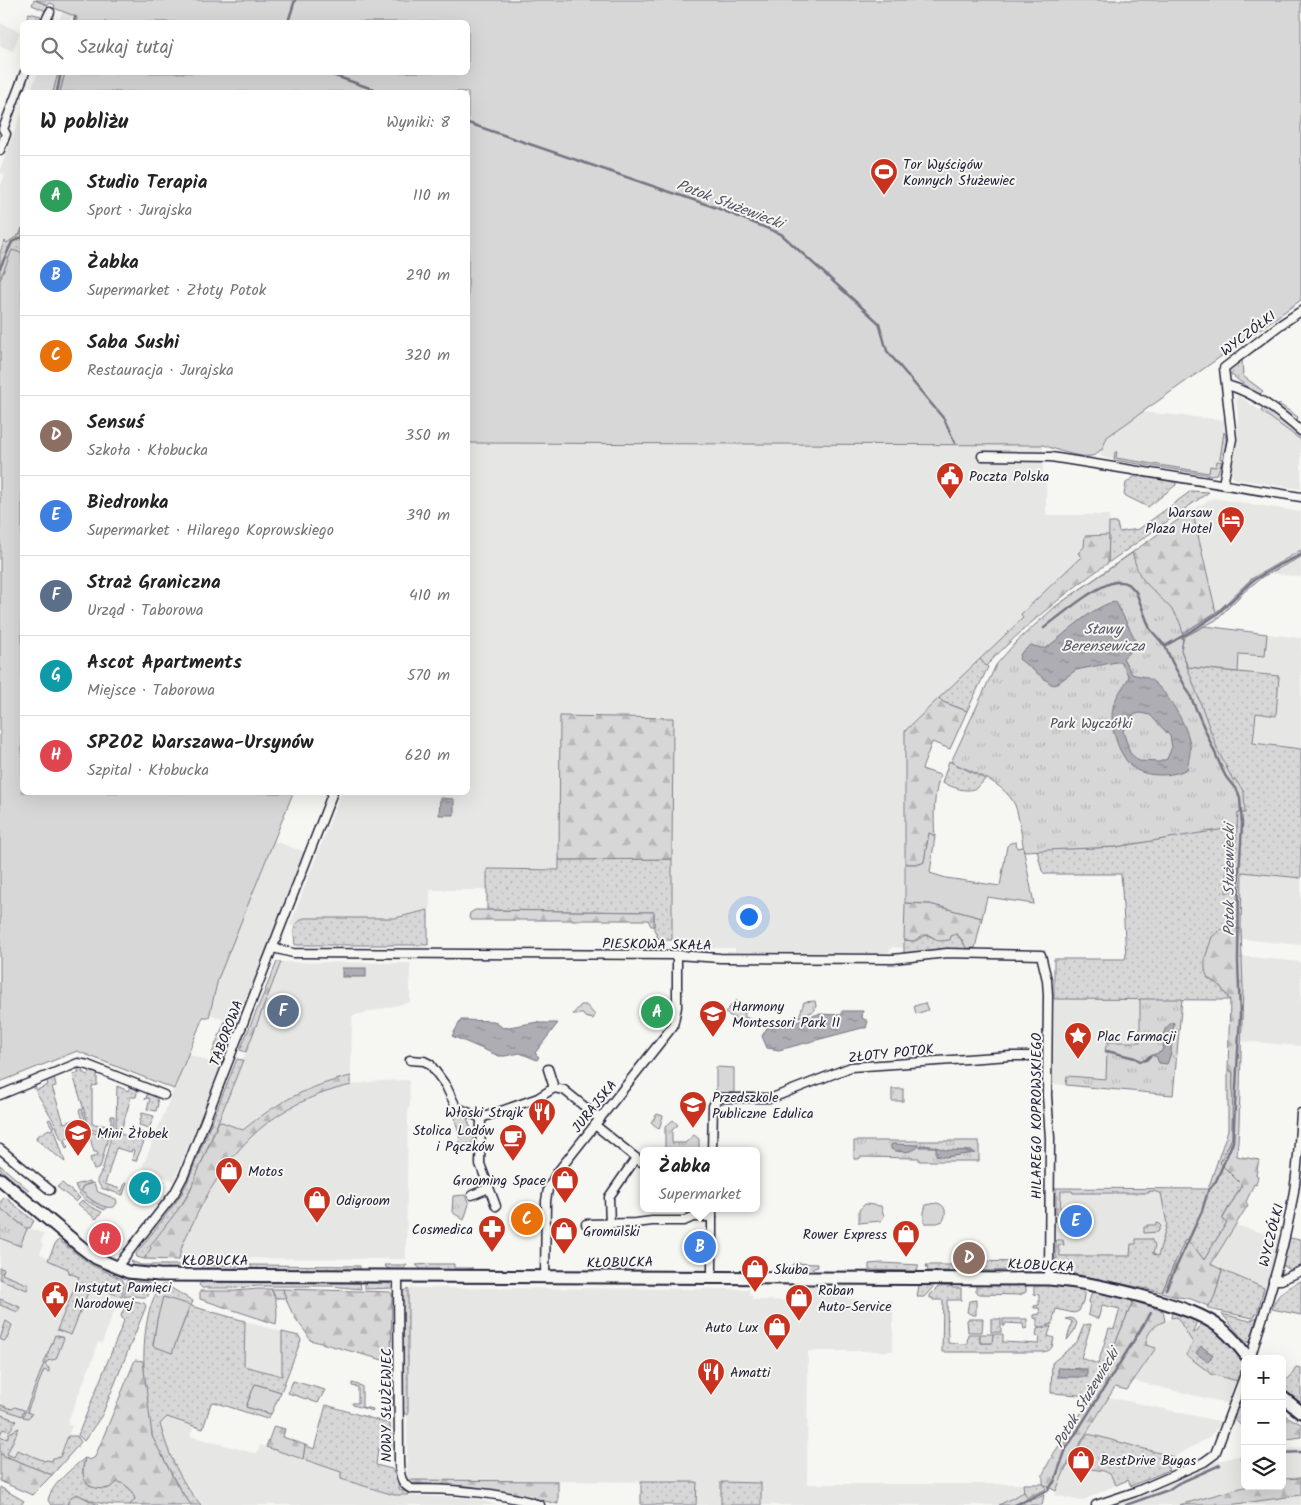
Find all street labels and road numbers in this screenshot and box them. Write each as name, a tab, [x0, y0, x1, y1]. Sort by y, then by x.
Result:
street label: WYCZÓŁKI	[1216, 306, 1281, 362]
street label: PIESKOWA SKAŁA	[602, 933, 712, 957]
street label: TABOROWA	[204, 997, 250, 1070]
street label: HILAREGO KOPROWSKIEGO	[1026, 1032, 1048, 1199]
street label: ZŁOTY POTOK	[847, 1038, 936, 1069]
street label: JURAJSKA	[567, 1075, 623, 1138]
street label: WYCZÓŁKI	[1253, 1201, 1290, 1269]
street label: KŁOBUCKA	[182, 1250, 248, 1272]
street label: KŁOBUCKA	[587, 1251, 653, 1275]
street label: KŁOBUCKA	[1007, 1253, 1075, 1279]
street label: NOWY SŁUŻEWIEC	[376, 1348, 398, 1462]

